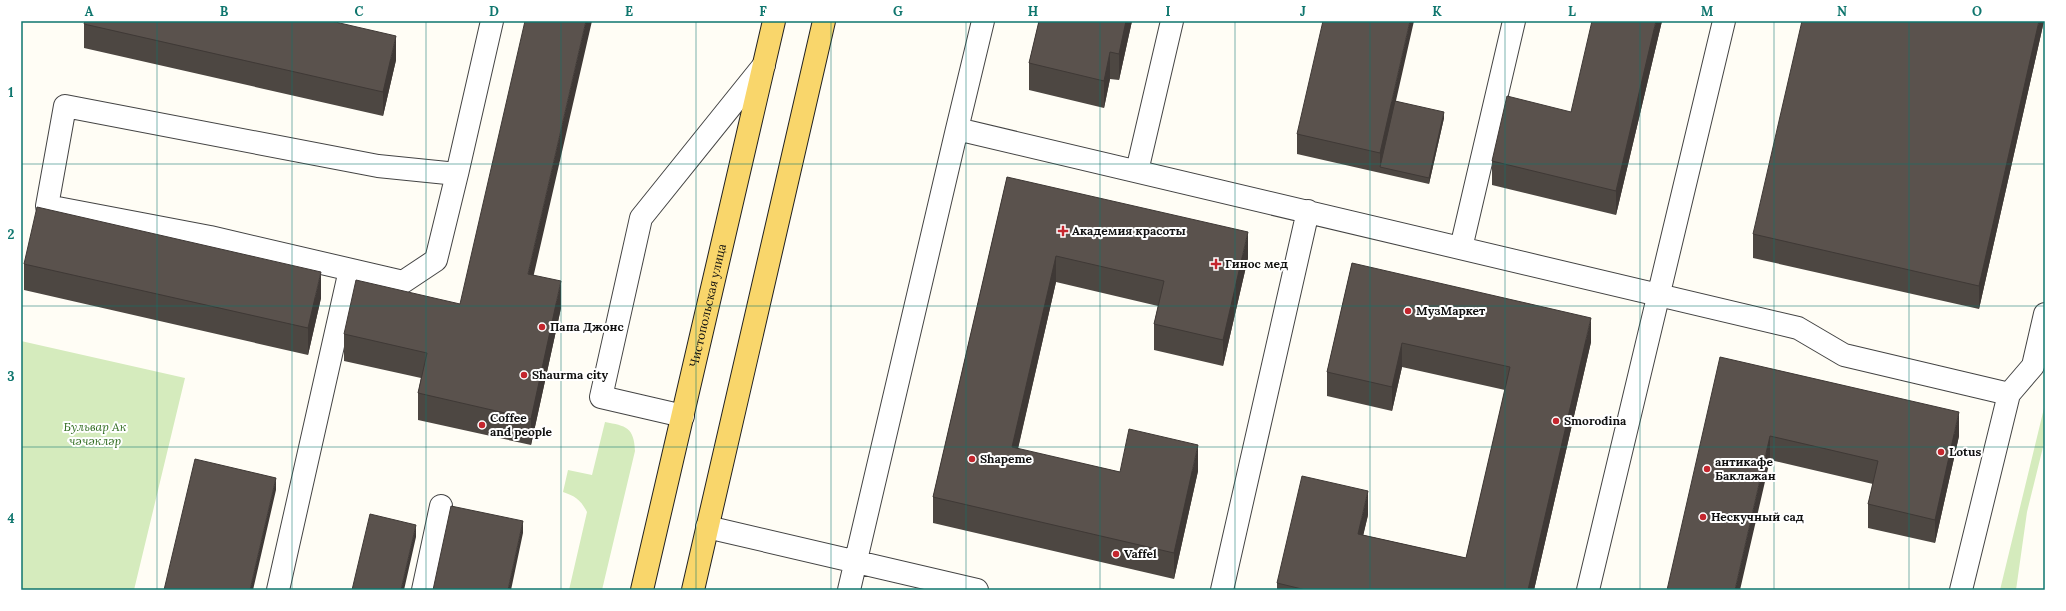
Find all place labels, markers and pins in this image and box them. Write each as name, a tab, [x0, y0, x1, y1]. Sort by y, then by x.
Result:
place label: Академия красоты	[1072, 223, 1186, 238]
marker: Академия красоты	[1057, 225, 1069, 237]
place label: Гинос мед	[1225, 256, 1288, 271]
marker: Гинос мед	[1210, 258, 1222, 270]
place label: МузМаркет	[1416, 303, 1486, 318]
marker: МузМаркет	[1403, 306, 1413, 316]
place label: Папа Джонс	[550, 319, 624, 334]
marker: Папа Джонс	[537, 322, 547, 332]
place label: Shaurma city	[532, 367, 609, 382]
marker: Shaurma city	[519, 370, 529, 380]
place label: Coffee and people	[490, 410, 553, 439]
place label: Smorodina	[1564, 413, 1627, 428]
marker: Smorodina	[1551, 416, 1561, 426]
marker: Coffee and people	[477, 420, 487, 430]
place label: Lotus	[1949, 444, 1981, 459]
marker: Lotus	[1936, 447, 1946, 457]
place label: Shapeme	[980, 451, 1033, 466]
marker: Shapeme	[967, 454, 977, 464]
place label: антикафе Баклажан	[1715, 454, 1776, 483]
marker: антикафе Баклажан	[1702, 464, 1712, 474]
place label: Нескучный сад	[1711, 509, 1804, 524]
marker: Нескучный сад	[1698, 512, 1708, 522]
place label: Vaffel	[1124, 546, 1157, 561]
marker: Vaffel	[1111, 549, 1121, 559]

